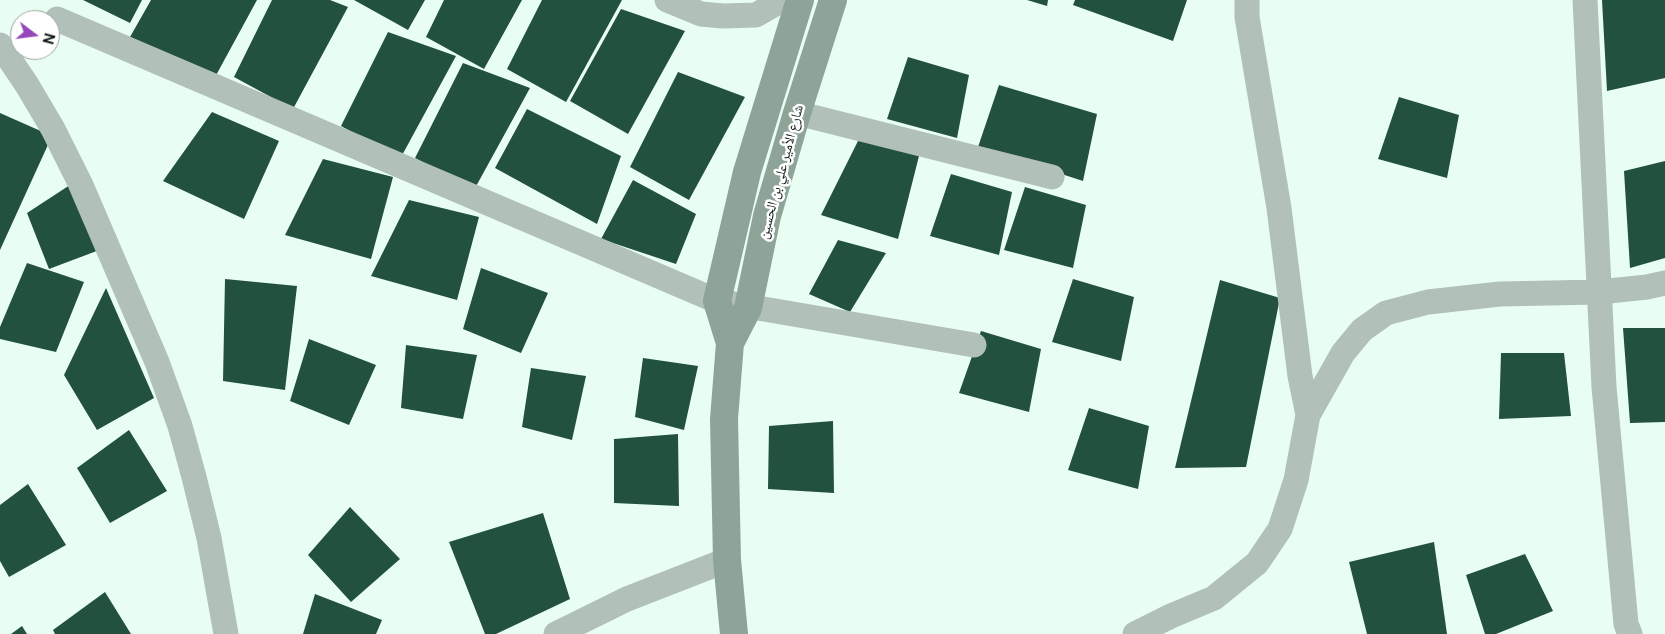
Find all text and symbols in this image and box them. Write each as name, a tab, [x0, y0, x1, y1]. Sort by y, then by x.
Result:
north arrow	[10, 10, 60, 60]
text: N	[39, 31, 58, 46]
street label: شارع الأمير علي بن الحسين	[755, 103, 807, 241]

